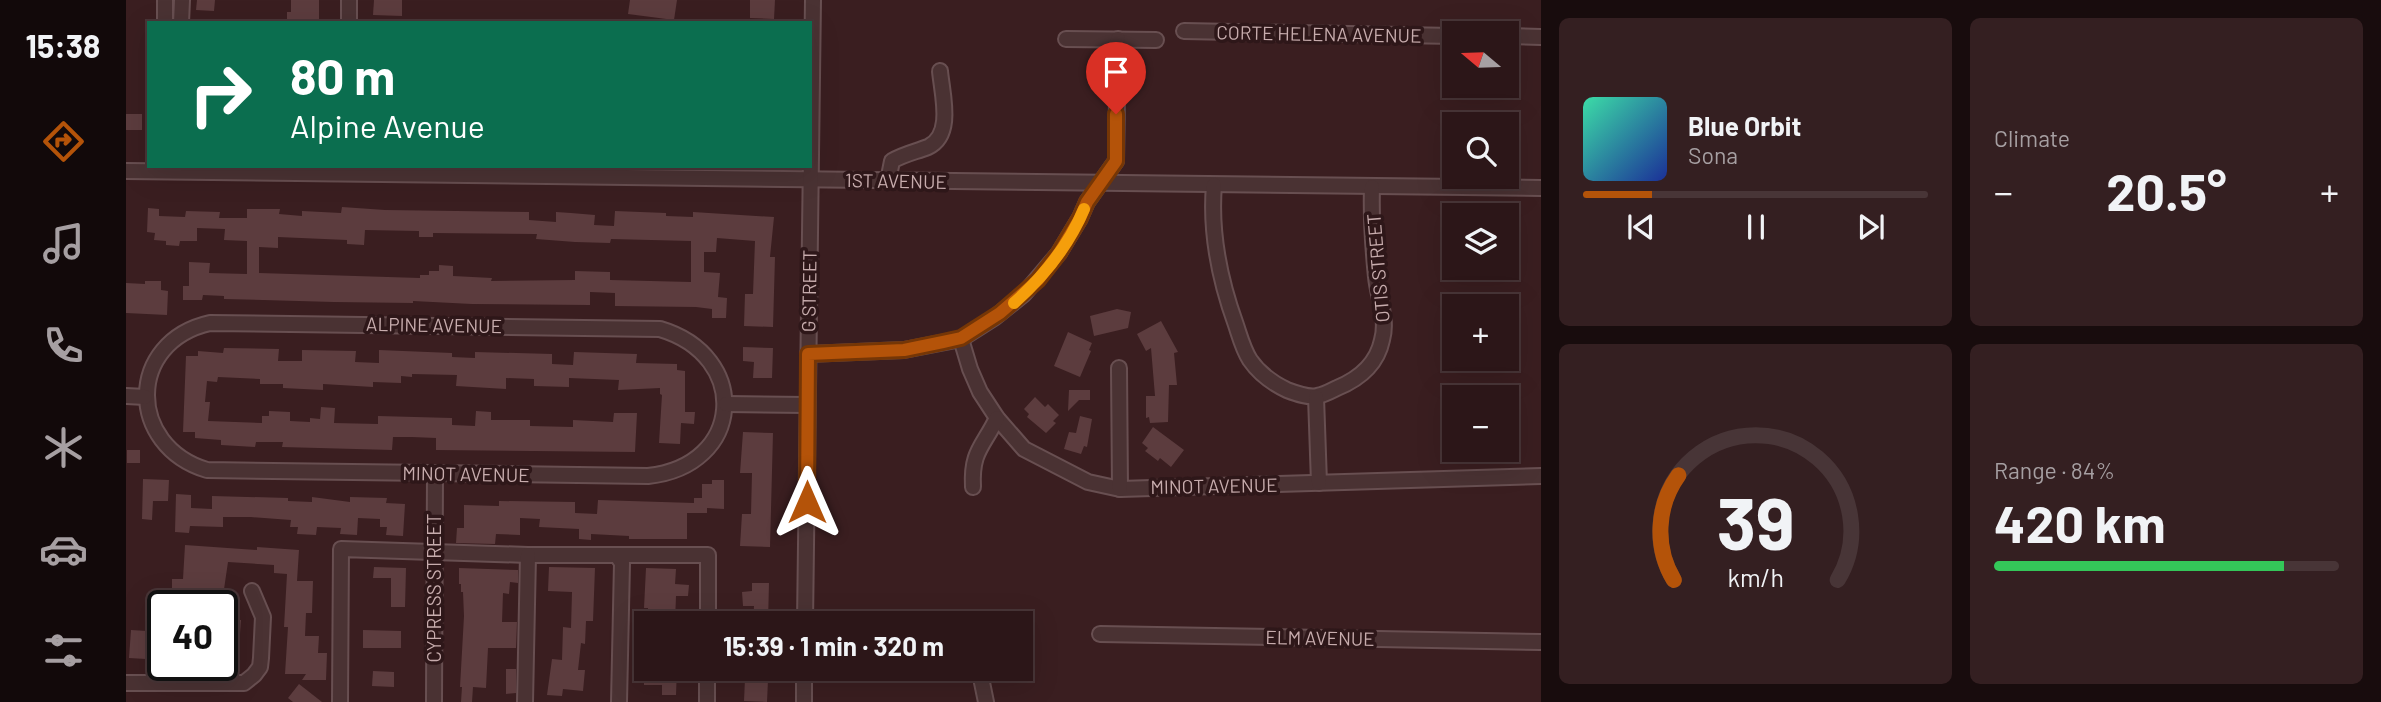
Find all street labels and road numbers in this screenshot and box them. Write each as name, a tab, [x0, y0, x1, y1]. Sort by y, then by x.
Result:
street label: CORTE HELENA AVENUE	[1216, 20, 1422, 47]
street label: 1ST AVENUE	[845, 168, 947, 193]
street label: OTIS STREET	[1361, 213, 1394, 323]
street label: G STREET	[796, 250, 821, 332]
street label: ALPINE AVENUE	[366, 312, 502, 337]
street label: MINOT AVENUE	[402, 461, 530, 486]
street label: MINOT AVENUE	[1150, 473, 1278, 498]
street label: CYPRESS STREET	[422, 513, 445, 663]
street label: ELM AVENUE	[1265, 625, 1375, 650]

